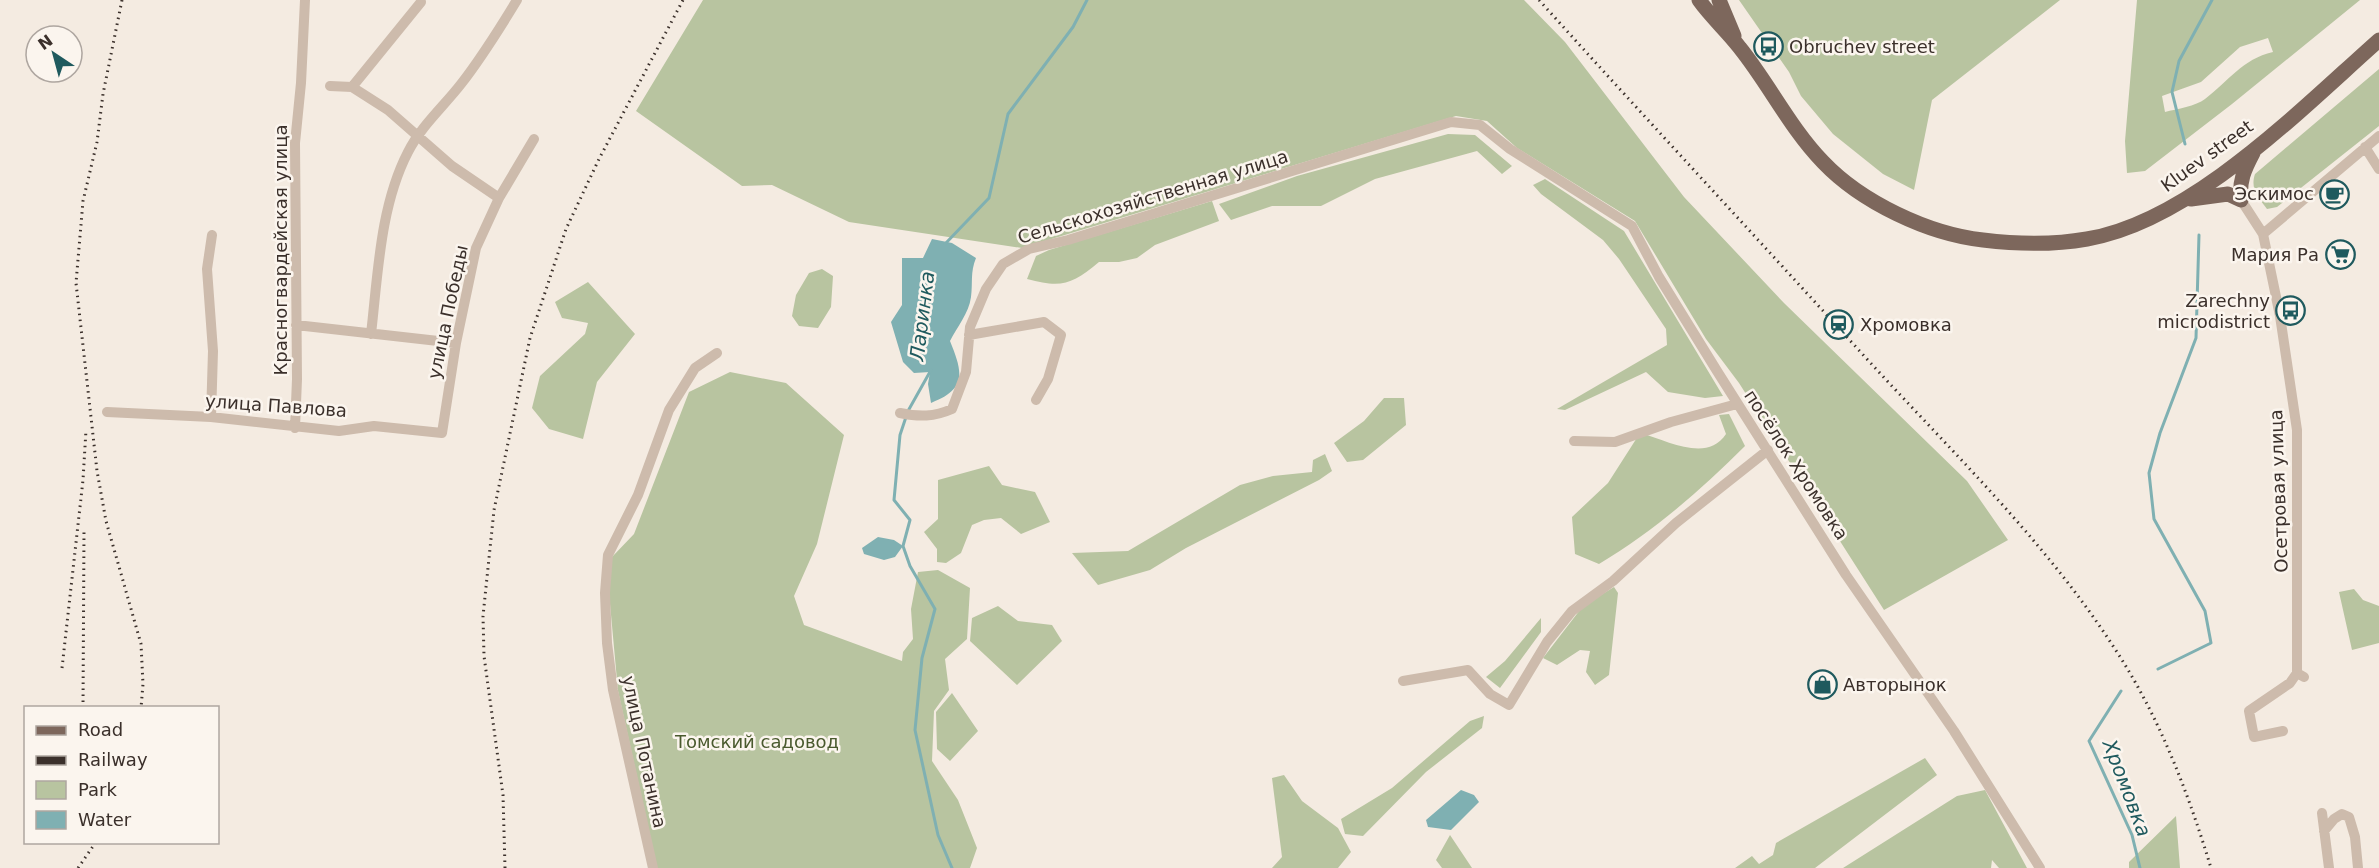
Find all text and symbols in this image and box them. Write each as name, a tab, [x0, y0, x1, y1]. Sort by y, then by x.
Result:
north arrow	[24, 24, 84, 84]
text: N	[34, 31, 56, 54]
bus stop icon: Obruchev street	[1752, 31, 1784, 63]
place label: Obruchev street	[1789, 36, 1935, 57]
street label: Kluev street	[2157, 115, 2257, 196]
street label: Красногвардейская улица	[270, 124, 291, 376]
street label: Сельскохозяйственная улица	[1015, 145, 1291, 248]
cafe icon: Эскимос	[2319, 178, 2351, 210]
place label: Эскимос	[2234, 183, 2314, 204]
supermarket icon: Мария Ра	[2324, 239, 2356, 271]
street label: улица Победы	[423, 243, 472, 381]
place label: Мария Ра	[2231, 244, 2319, 265]
water label: Ларинка	[904, 270, 939, 363]
place label: Zarechny microdistrict	[2157, 290, 2270, 332]
bus stop icon: Zarechny microdistrict	[2275, 295, 2307, 327]
station icon: Хромовка	[1823, 309, 1855, 341]
place label: Хромовка	[1860, 314, 1952, 335]
street label: посёлок Хромовка	[1740, 386, 1853, 544]
street label: улица Павлова	[204, 390, 348, 421]
street label: Осетровая улица	[2265, 409, 2292, 573]
shop icon: Авторынок	[1806, 669, 1838, 701]
street label: улица Потанина	[618, 674, 671, 830]
place label: Авторынок	[1843, 674, 1947, 695]
legend	[24, 706, 219, 844]
text: Road	[78, 719, 123, 740]
park label: Томский садовод	[674, 731, 839, 752]
water label: Хромовка	[2097, 735, 2156, 840]
text: Railway	[78, 749, 148, 770]
text: Park	[78, 779, 117, 800]
text: Water	[78, 809, 132, 830]

